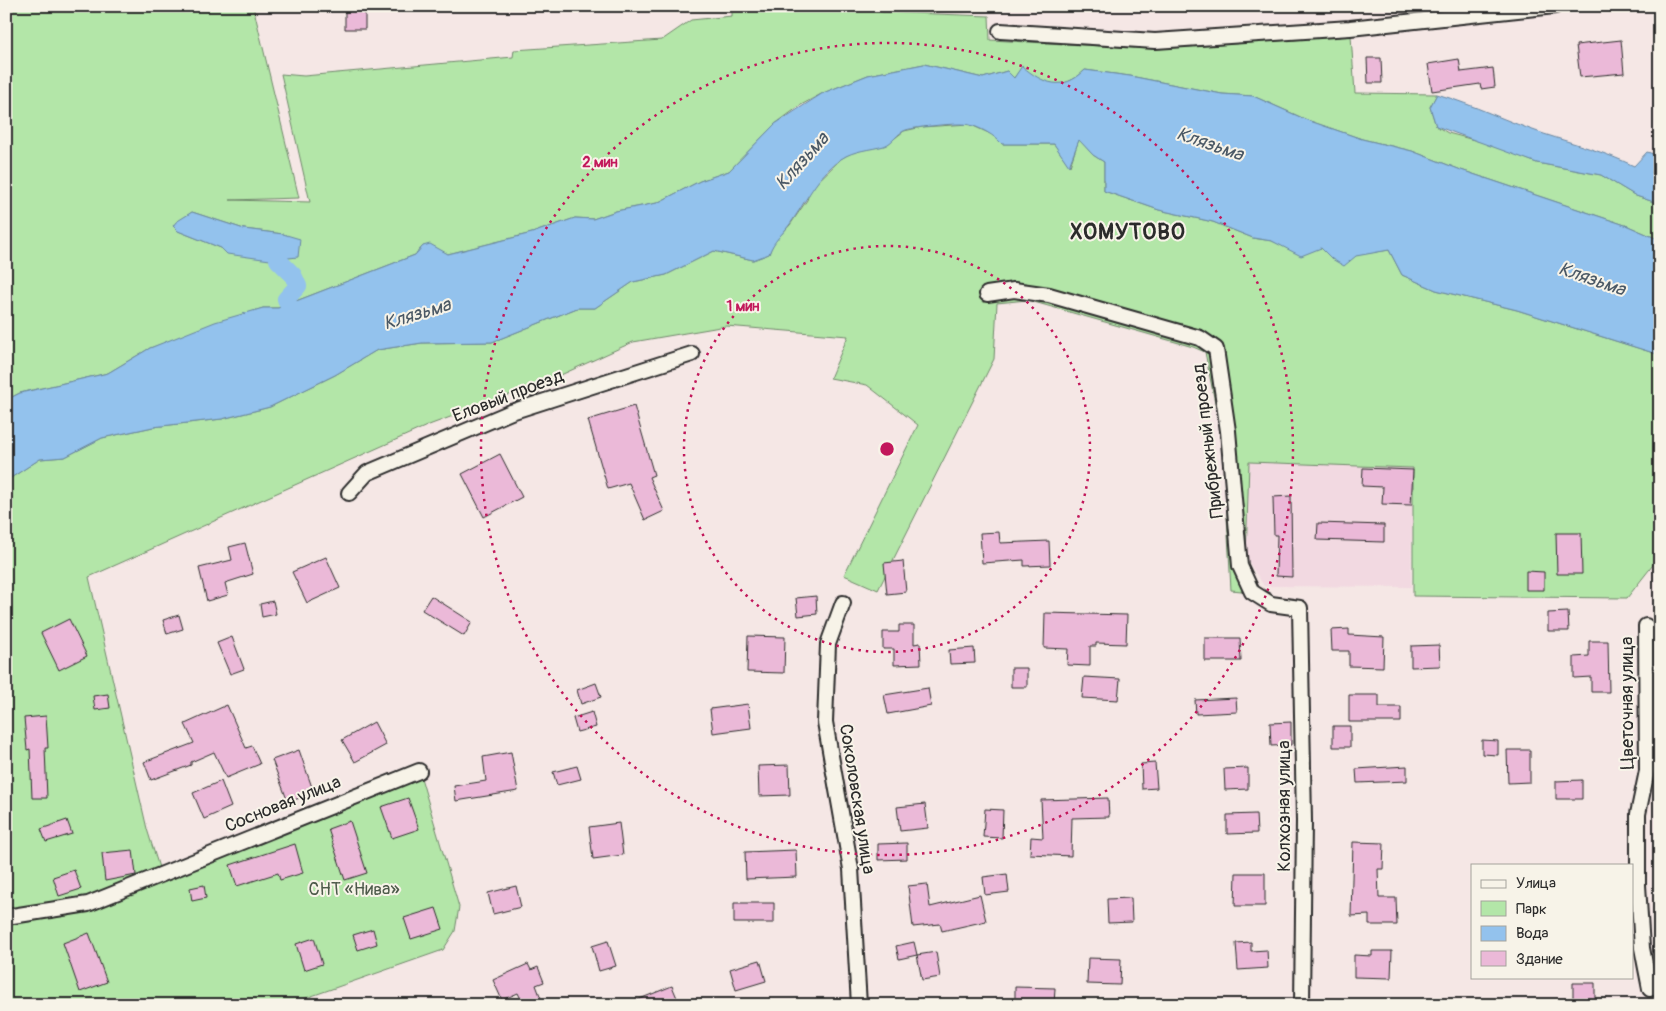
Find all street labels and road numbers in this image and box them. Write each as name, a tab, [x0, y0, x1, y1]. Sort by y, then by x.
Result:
street label: Прибрежный проезд	[1187, 362, 1229, 519]
street label: Еловый проезд	[449, 364, 567, 428]
street label: Цветочная улица	[1616, 637, 1639, 769]
street label: Соколовская улица	[834, 722, 880, 876]
street label: Колхозная улица	[1273, 740, 1296, 872]
street label: Сосновая улица	[222, 770, 344, 838]

